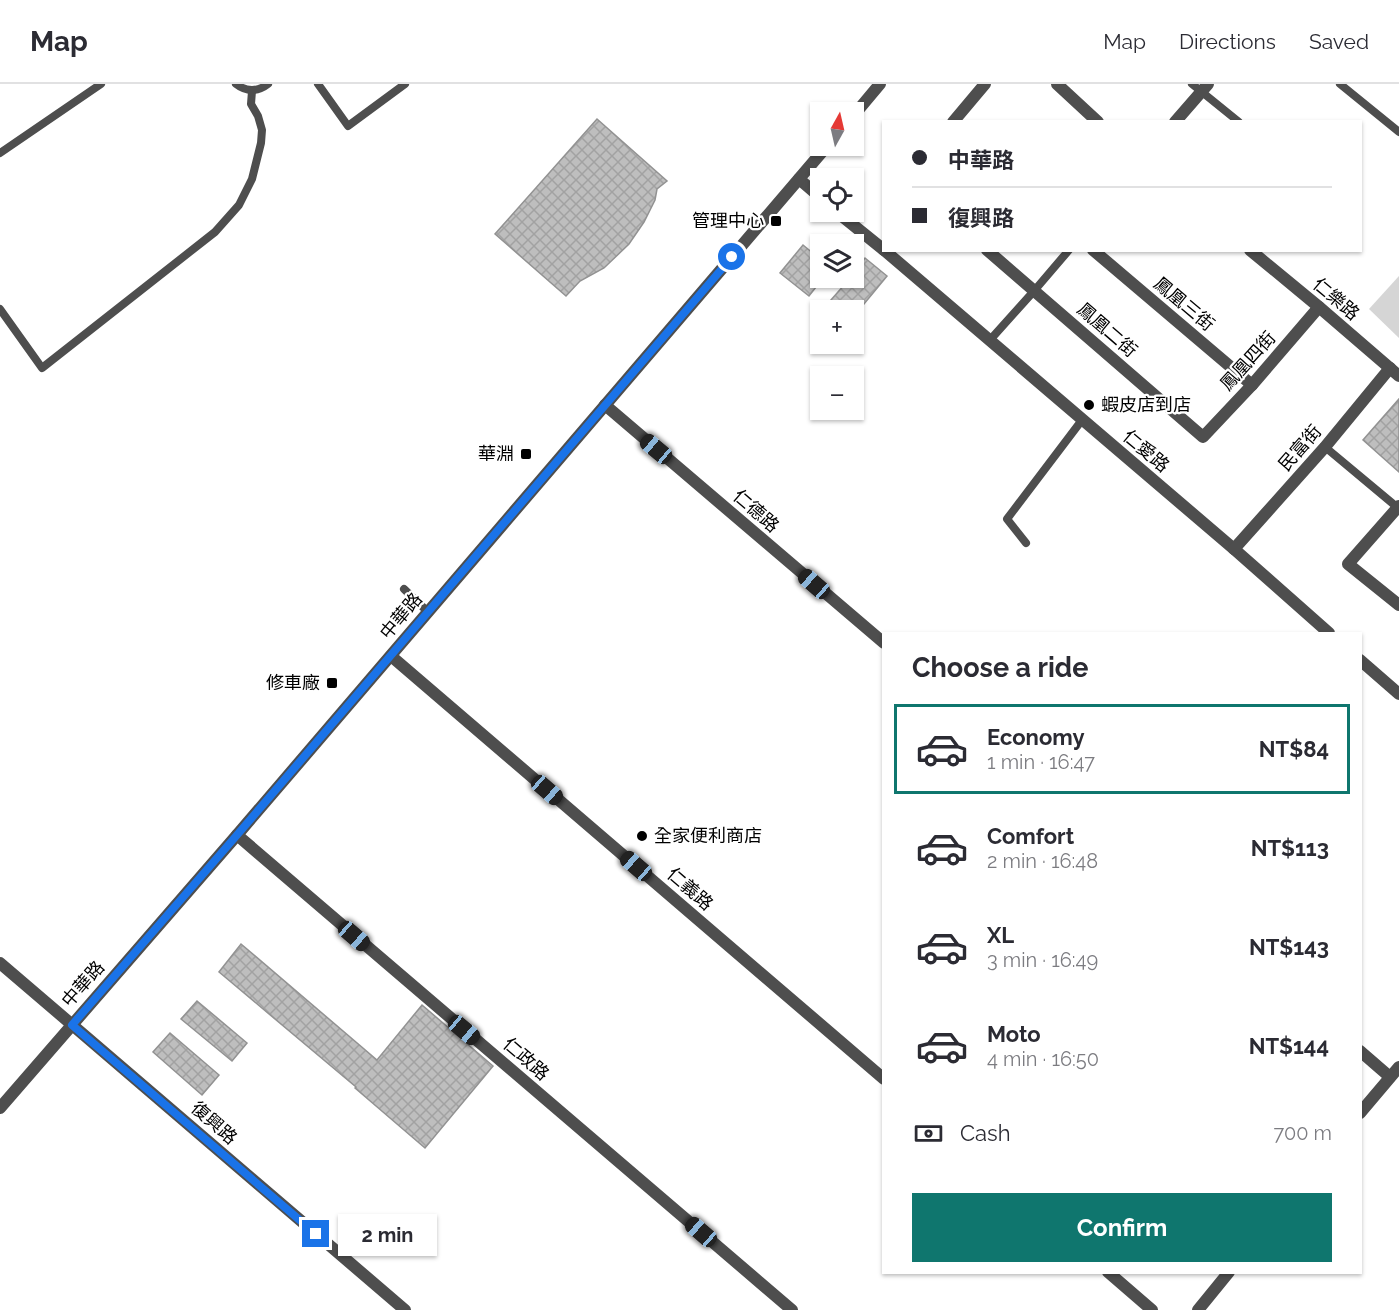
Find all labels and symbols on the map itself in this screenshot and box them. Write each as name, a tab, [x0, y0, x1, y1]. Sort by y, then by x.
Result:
north arrow	[810, 102, 864, 156]
place label: 管理中心	[692, 210, 764, 231]
marker: 管理中心	[769, 214, 783, 228]
route start	[718, 243, 745, 270]
street label: 鳳凰三街	[1150, 272, 1219, 335]
street label: 仁樂路	[1309, 273, 1364, 324]
street label: 鳳凰二街	[1073, 298, 1141, 361]
street label: 鳳凰四街	[1216, 327, 1280, 394]
place label: 蝦皮店到店	[1101, 394, 1191, 415]
marker: 蝦皮店到店	[1082, 398, 1096, 412]
street label: 民富街	[1274, 420, 1325, 475]
street label: 仁愛路	[1119, 425, 1174, 476]
car	[636, 431, 676, 467]
place label: 華淵	[478, 443, 514, 464]
marker: 華淵	[519, 447, 533, 461]
street label: 仁德路	[729, 485, 784, 536]
car	[795, 565, 833, 603]
street label: 中華路	[375, 588, 426, 643]
place label: 修車廠	[266, 672, 320, 693]
marker: 修車廠	[325, 676, 339, 690]
car	[528, 771, 566, 809]
place label: 全家便利商店	[654, 825, 762, 846]
marker: 全家便利商店	[635, 829, 649, 843]
car	[617, 847, 655, 885]
street label: 仁義路	[663, 863, 718, 914]
car	[335, 917, 373, 955]
street label: 中華路	[57, 956, 108, 1011]
car	[444, 1012, 484, 1048]
street label: 仁政路	[499, 1033, 554, 1084]
street label: 復興路	[187, 1097, 242, 1148]
callout: 2 min	[337, 1213, 436, 1255]
car	[682, 1213, 720, 1251]
route end	[302, 1220, 329, 1247]

